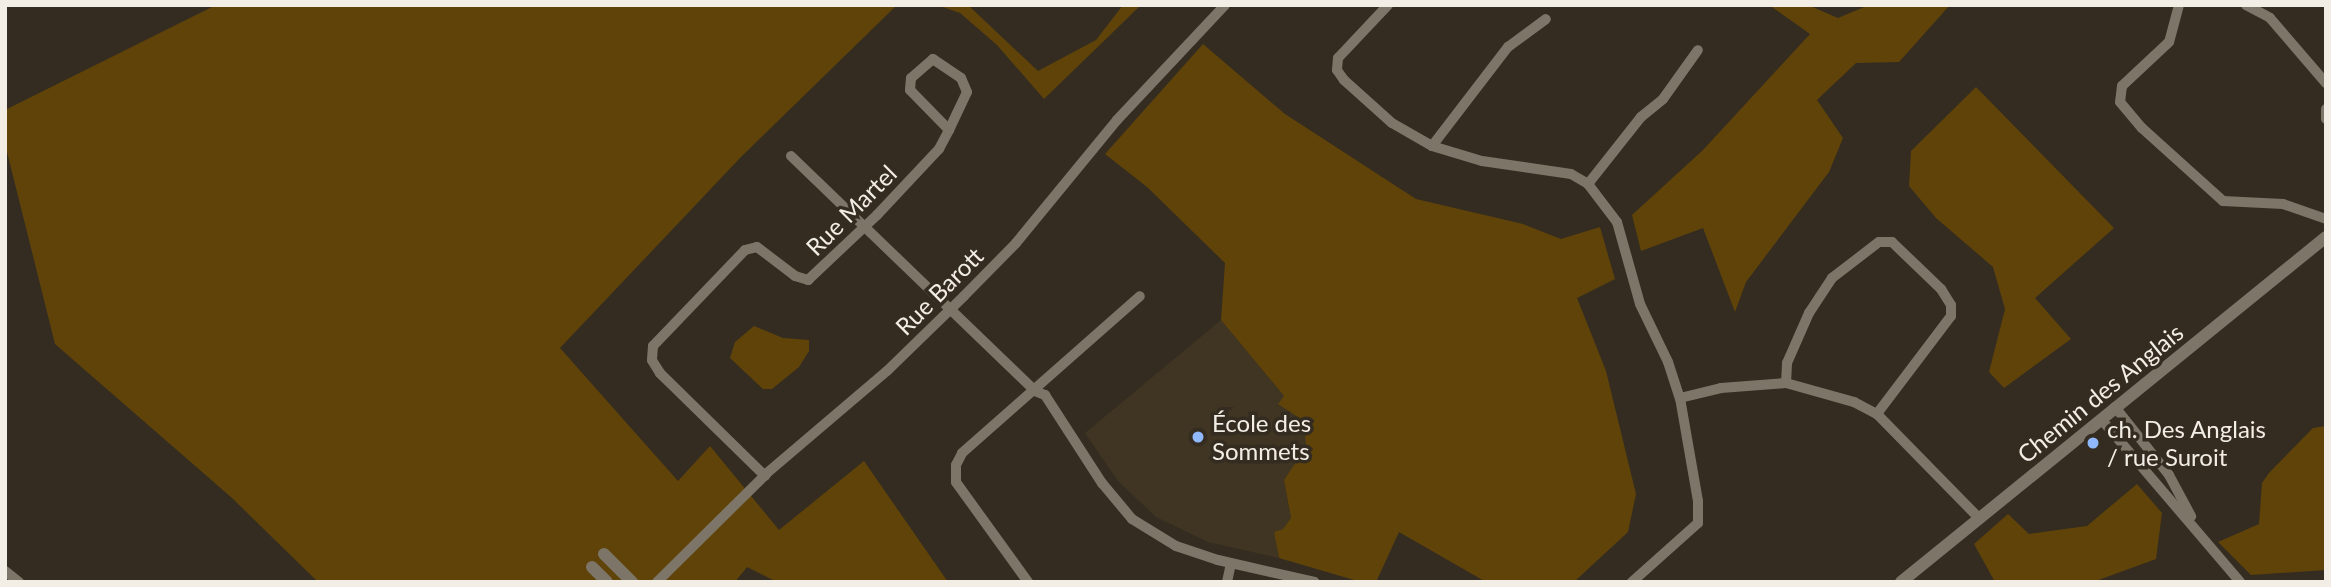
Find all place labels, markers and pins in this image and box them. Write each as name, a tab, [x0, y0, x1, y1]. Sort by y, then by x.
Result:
place label: École des Sommets	[1212, 409, 1311, 465]
place label: ch. Des Anglais / rue Suroit	[2107, 415, 2267, 471]
marker: École des Sommets	[1190, 429, 1206, 445]
marker: ch. Des Anglais / rue Suroit	[2085, 435, 2101, 451]

